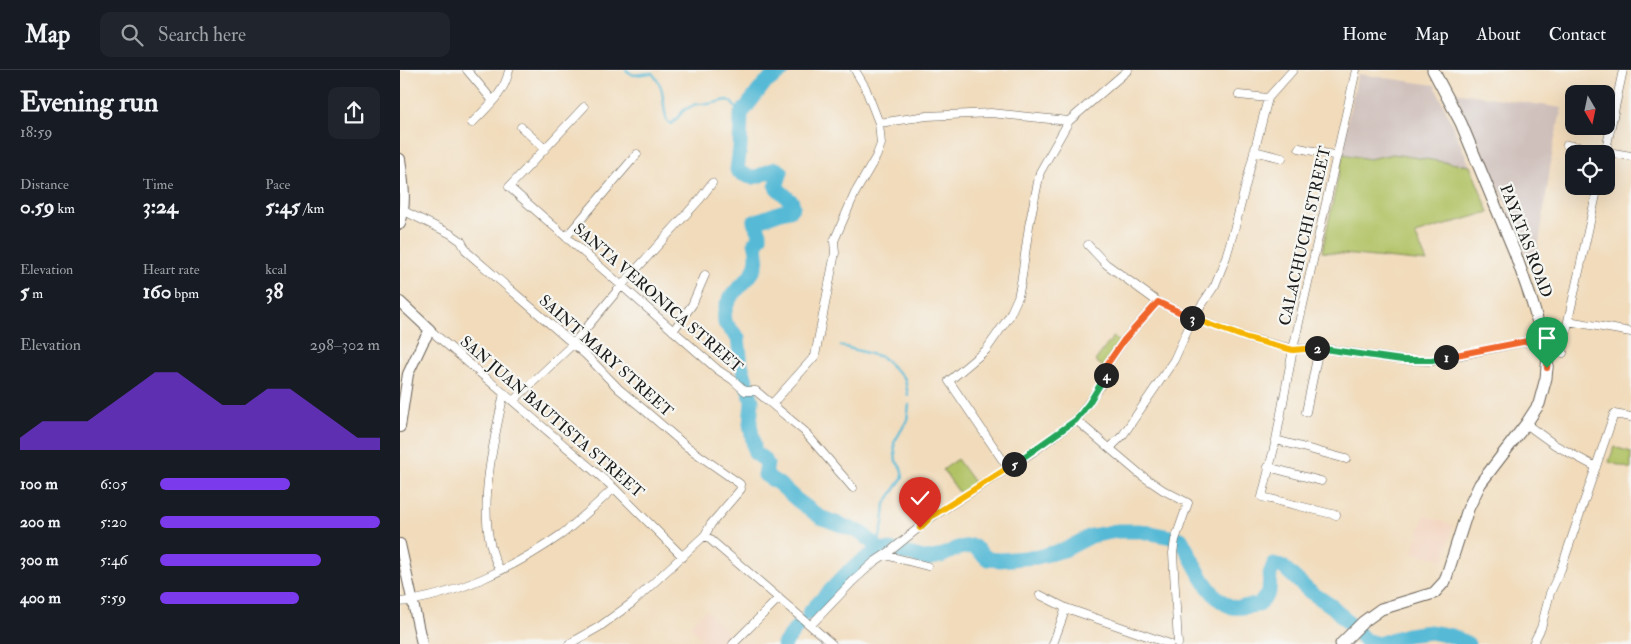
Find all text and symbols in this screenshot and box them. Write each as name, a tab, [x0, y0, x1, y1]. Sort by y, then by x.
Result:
search box	[100, 12, 450, 57]
text: Map	[25, 19, 70, 50]
icon: search	[118, 21, 146, 49]
text: Search here	[158, 23, 246, 47]
text: Home	[1342, 23, 1387, 46]
text: Map	[1415, 23, 1449, 46]
text: About	[1477, 23, 1521, 46]
text: Contact	[1549, 23, 1606, 46]
text: Evening run	[20, 85, 158, 120]
north arrow	[1565, 85, 1615, 135]
map controls	[1565, 85, 1615, 195]
button: share	[328, 87, 380, 139]
text: 18:59	[20, 122, 52, 142]
street label: CALACHUCHI STREET	[1275, 144, 1335, 328]
button: locate	[1565, 145, 1615, 195]
text: Distance	[20, 176, 69, 193]
text: Time	[143, 176, 173, 193]
text: Pace	[265, 176, 290, 193]
street label: PAYATAS ROAD	[1495, 182, 1557, 300]
text: 0.59	[20, 193, 55, 220]
text: 3:24	[143, 193, 178, 220]
text: 5:45	[265, 193, 300, 220]
text: km	[55, 200, 75, 217]
text: /km	[300, 200, 324, 217]
street label: SANTA VERONICA STREET	[569, 219, 747, 377]
text: Elevation	[20, 261, 73, 278]
text: Heart rate	[143, 261, 200, 278]
text: kcal	[265, 261, 287, 278]
text: 5	[20, 278, 29, 305]
text: 160	[143, 278, 171, 305]
text: 38	[265, 278, 283, 305]
text: m	[29, 285, 43, 302]
text: bpm	[171, 285, 199, 302]
street label: SAINT MARY STREET	[535, 291, 677, 422]
pin: 3	[1180, 306, 1204, 330]
text: 3	[1190, 310, 1195, 327]
pin	[1526, 317, 1568, 368]
icon: arrive	[1533, 324, 1561, 352]
street label: SAN JUAN BAUTISTA STREET	[455, 332, 648, 503]
text: Elevation	[20, 335, 81, 355]
text: 298–302 m	[310, 335, 380, 355]
pin: 2	[1304, 336, 1330, 360]
text: 2	[1314, 340, 1321, 357]
pin: 1	[1434, 344, 1458, 370]
text: 1	[1444, 349, 1449, 366]
pin: 4	[1094, 362, 1118, 388]
text: 4	[1103, 367, 1110, 384]
pin: 5	[1002, 452, 1026, 476]
text: 5	[1011, 456, 1018, 473]
text: 100 m	[20, 474, 58, 494]
text: 6:05	[100, 474, 127, 494]
pin	[899, 477, 941, 528]
icon: check	[906, 484, 934, 512]
text: 200 m	[20, 512, 60, 532]
text: 5:20	[100, 512, 127, 532]
text: 300 m	[20, 550, 58, 570]
text: 5:46	[100, 550, 128, 570]
text: 400 m	[20, 588, 61, 608]
text: 5:59	[100, 588, 126, 608]

